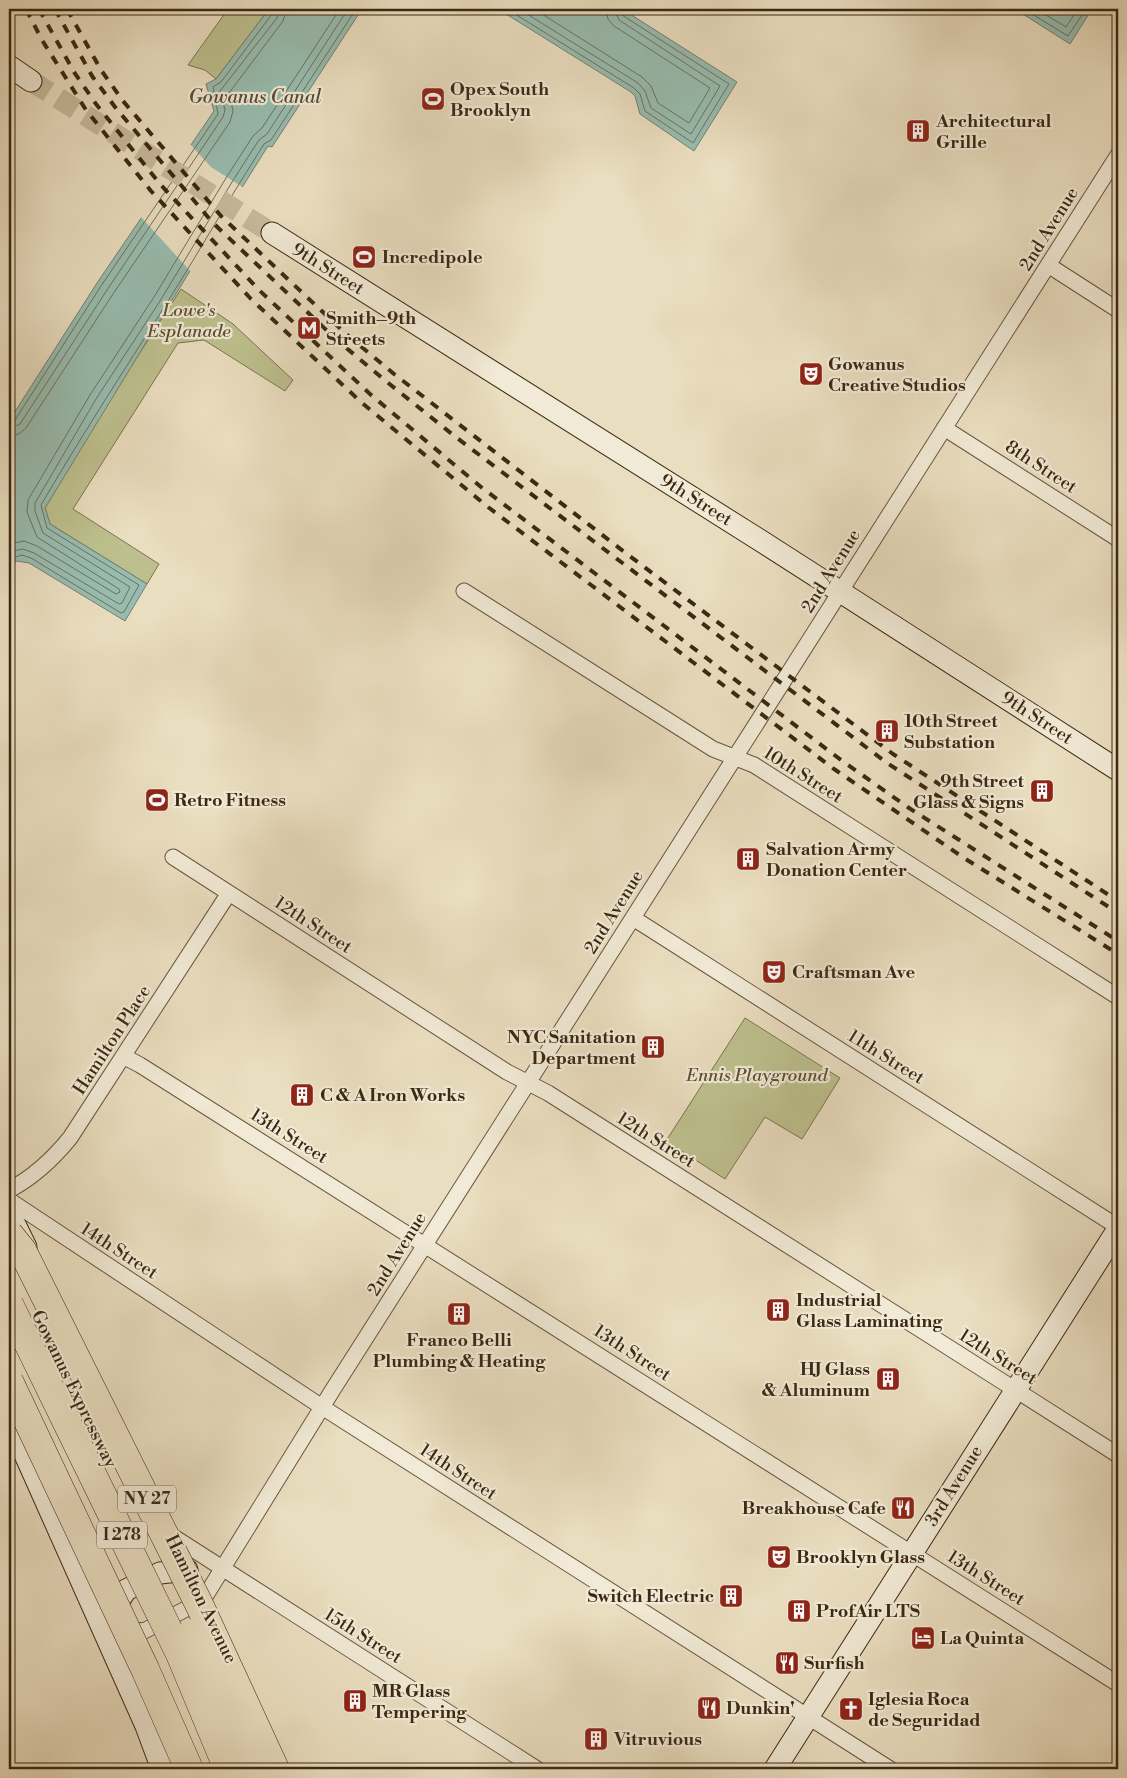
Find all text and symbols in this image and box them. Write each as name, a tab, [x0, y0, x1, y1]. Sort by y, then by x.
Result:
place label: Opex South Brooklyn	[450, 78, 549, 122]
water label: Gowanus Canal	[189, 85, 321, 109]
sports icon: Opex South Brooklyn	[420, 86, 446, 112]
place label: Architectural Grille	[935, 110, 1051, 154]
building icon: Architectural Grille	[905, 118, 931, 144]
street label: 2nd Avenue	[1014, 183, 1084, 275]
street label: 9th Street	[288, 238, 369, 300]
sports icon: Incredipole	[351, 244, 377, 270]
place label: Incredipole	[382, 246, 483, 269]
park label: Lowe's Esplanade	[146, 299, 231, 343]
place label: Smith–9th Streets	[326, 307, 416, 351]
metro station icon: Smith–9th Streets	[296, 315, 322, 341]
place label: Gowanus Creative Studios	[828, 353, 966, 397]
theatre icon: Gowanus Creative Studios	[798, 361, 824, 387]
street label: 8th Street	[1001, 435, 1082, 499]
street label: 9th Street	[656, 469, 737, 531]
street label: 2nd Avenue	[796, 525, 866, 617]
street label: 9th Street	[997, 686, 1078, 750]
place label: 10th Street Substation	[904, 710, 998, 754]
building icon: 10th Street Substation	[874, 718, 900, 744]
street label: 10th Street	[759, 742, 847, 809]
place label: 9th Street Glass & Signs	[913, 770, 1025, 814]
building icon: 9th Street Glass & Signs	[1029, 778, 1055, 804]
sports icon: Retro Fitness	[144, 787, 170, 813]
place label: Retro Fitness	[174, 789, 286, 812]
place label: Salvation Army Donation Center	[766, 838, 907, 882]
building icon: Salvation Army Donation Center	[735, 846, 761, 872]
street label: 2nd Avenue	[579, 866, 649, 958]
street label: 12th Street	[270, 891, 357, 959]
theatre icon: Craftsman Ave	[761, 959, 787, 985]
place label: Craftsman Ave	[792, 961, 915, 984]
street label: Hamilton Place	[68, 981, 156, 1099]
street label: 11th Street	[843, 1024, 929, 1090]
place label: NYC Sanitation Department	[507, 1026, 637, 1070]
building icon: NYC Sanitation Department	[640, 1034, 666, 1060]
park label: Ennis Playground	[685, 1064, 829, 1087]
building icon: C & A Iron Works	[289, 1082, 315, 1108]
place label: C & A Iron Works	[320, 1084, 466, 1107]
street label: 13th Street	[246, 1103, 333, 1169]
street label: 12th Street	[612, 1107, 700, 1173]
street label: 2nd Avenue	[362, 1208, 432, 1300]
street label: 14th Street	[76, 1217, 163, 1285]
place label: Industrial Glass Laminating	[796, 1289, 943, 1333]
building icon: Industrial Glass Laminating	[765, 1297, 791, 1323]
building icon: Franco Belli Plumbing & Heating	[446, 1301, 472, 1327]
street label: Gowanus Expressway	[26, 1307, 122, 1472]
street label: 13th Street	[589, 1319, 676, 1387]
street label: 12th Street	[954, 1324, 1042, 1390]
place label: Franco Belli Plumbing & Heating	[373, 1329, 546, 1373]
place label: HJ Glass & Aluminum	[762, 1358, 871, 1402]
building icon: HJ Glass & Aluminum	[875, 1366, 901, 1392]
street label: 14th Street	[415, 1438, 502, 1506]
street label: 3rd Avenue	[920, 1441, 988, 1531]
road number: NY 27	[118, 1486, 176, 1512]
restaurant icon: Breakhouse Cafe	[890, 1495, 916, 1521]
place label: Breakhouse Cafe	[742, 1497, 886, 1520]
road number: I 278	[97, 1522, 147, 1548]
street label: Hamilton Avenue	[160, 1531, 242, 1667]
theatre icon: Brooklyn Glass	[766, 1544, 792, 1570]
street label: 13th Street	[943, 1545, 1030, 1611]
place label: Brooklyn Glass	[796, 1546, 925, 1569]
building icon: Switch Electric	[718, 1583, 744, 1609]
place label: Switch Electric	[587, 1585, 714, 1608]
building icon: ProfAir LTS	[786, 1598, 812, 1624]
place label: ProfAir LTS	[816, 1600, 920, 1623]
street label: 15th Street	[320, 1603, 407, 1669]
hotel icon: La Quinta	[910, 1625, 936, 1651]
place label: La Quinta	[940, 1627, 1024, 1650]
restaurant icon: Surfish	[774, 1650, 800, 1676]
place label: Surfish	[804, 1652, 865, 1675]
place label: MR Glass Tempering	[372, 1680, 467, 1724]
building icon: MR Glass Tempering	[342, 1688, 368, 1714]
place label: Iglesia Roca de Seguridad	[868, 1688, 981, 1732]
restaurant icon: Dunkin'	[696, 1695, 722, 1721]
church icon: Iglesia Roca de Seguridad	[838, 1696, 864, 1722]
place label: Dunkin'	[726, 1697, 795, 1720]
building icon: Vitruvious	[583, 1726, 609, 1752]
place label: Vitruvious	[613, 1728, 702, 1751]

